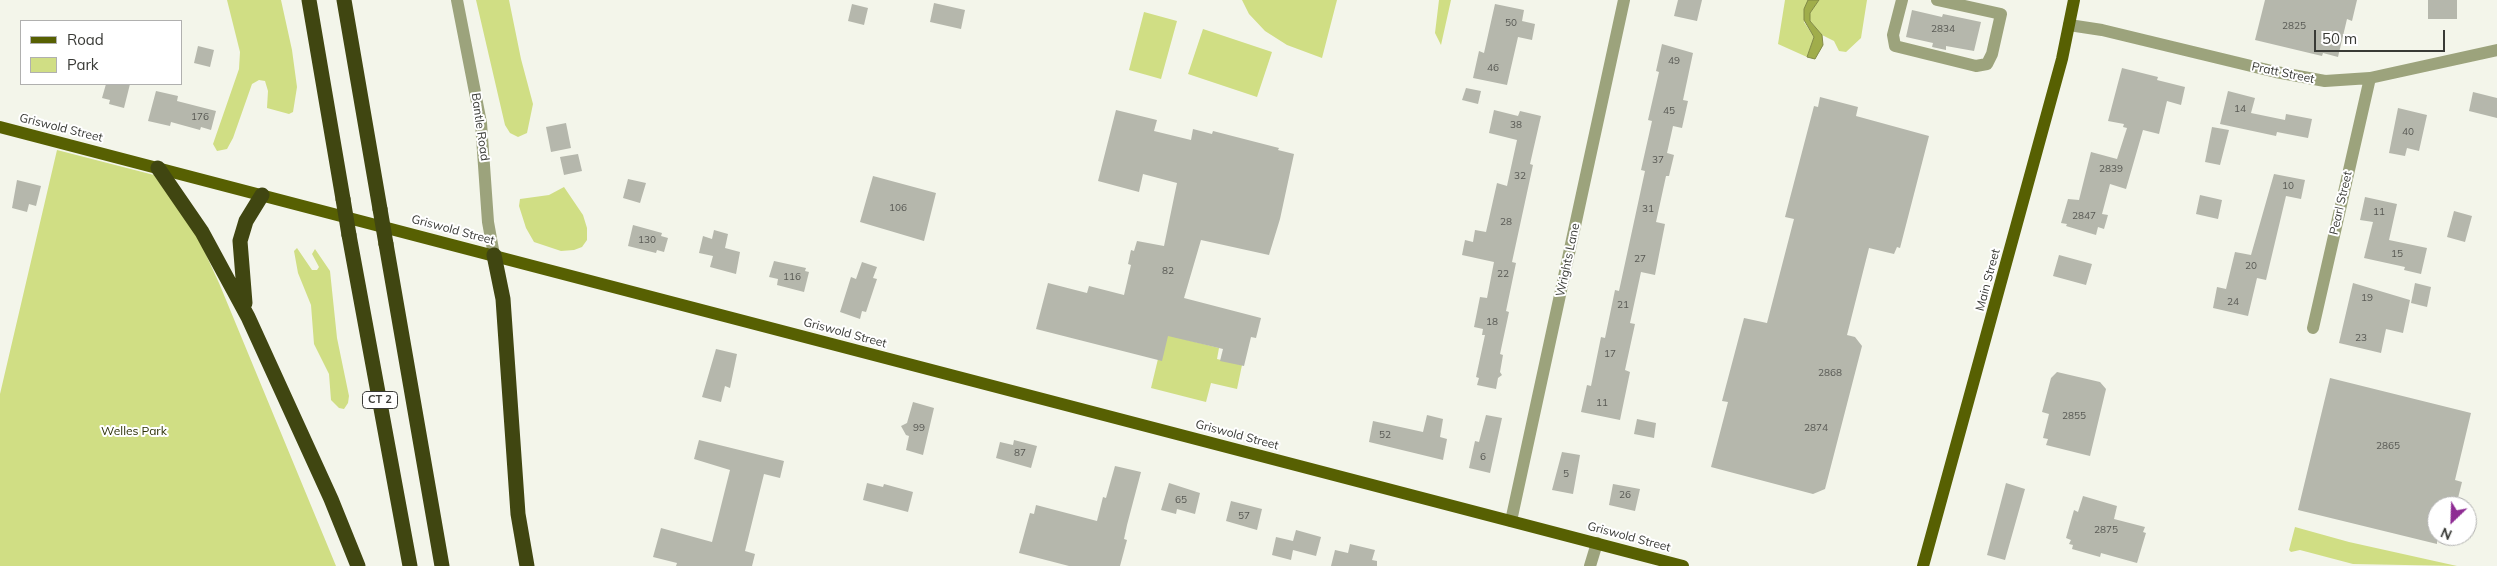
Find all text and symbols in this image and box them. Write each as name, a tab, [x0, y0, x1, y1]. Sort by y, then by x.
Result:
house number: 50	[1505, 17, 1517, 29]
legend	[20, 20, 182, 85]
house number: 2825	[2282, 20, 2306, 32]
scale bar	[2317, 20, 2448, 52]
house number: 2834	[1931, 23, 1955, 35]
text: 50 m	[2322, 29, 2357, 48]
text: Road	[67, 30, 104, 49]
text: Park	[67, 55, 99, 74]
house number: 49	[1668, 55, 1680, 67]
street label: Pratt Street	[2250, 59, 2316, 87]
house number: 46	[1487, 62, 1499, 74]
street label: Bantle Road	[468, 92, 492, 162]
house number: 14	[2234, 103, 2246, 115]
house number: 45	[1663, 105, 1675, 117]
street label: Griswold Street	[18, 111, 104, 145]
house number: 176	[191, 111, 209, 123]
house number: 38	[1510, 119, 1522, 131]
house number: 40	[2402, 126, 2414, 138]
house number: 37	[1652, 154, 1664, 166]
house number: 2839	[2099, 163, 2123, 175]
house number: 32	[1514, 170, 1526, 182]
street label: Pearl Street	[2327, 170, 2355, 236]
house number: 10	[2282, 180, 2294, 192]
house number: 106	[889, 202, 907, 214]
house number: 31	[1642, 203, 1654, 215]
house number: 11	[2373, 206, 2385, 218]
house number: 2847	[2072, 210, 2096, 222]
street label: Griswold Street	[410, 212, 496, 248]
house number: 28	[1500, 216, 1512, 228]
street label: Wrights Lane	[1553, 222, 1583, 298]
house number: 130	[638, 234, 656, 246]
street label: Main Street	[1973, 247, 2003, 313]
house number: 15	[2391, 248, 2403, 260]
house number: 27	[1634, 253, 1646, 265]
house number: 20	[2245, 260, 2257, 272]
house number: 82	[1162, 265, 1174, 277]
house number: 22	[1497, 268, 1509, 280]
house number: 116	[783, 271, 801, 283]
house number: 19	[2361, 292, 2373, 304]
house number: 24	[2227, 296, 2239, 308]
house number: 21	[1617, 299, 1629, 311]
street label: Griswold Street	[802, 315, 888, 351]
house number: 18	[1486, 316, 1498, 328]
house number: 23	[2355, 332, 2367, 344]
house number: 17	[1604, 348, 1616, 360]
house number: 2868	[1818, 367, 1842, 379]
road number: CT 2	[362, 392, 398, 408]
house number: 11	[1596, 397, 1608, 409]
house number: 2855	[2062, 410, 2086, 422]
street label: Griswold Street	[1194, 417, 1280, 453]
house number: 99	[913, 422, 925, 434]
house number: 2874	[1804, 422, 1828, 434]
park label: Welles Park	[101, 424, 167, 438]
house number: 52	[1379, 429, 1391, 441]
house number: 2865	[2376, 440, 2400, 452]
house number: 87	[1014, 447, 1026, 459]
house number: 6	[1480, 451, 1486, 463]
house number: 5	[1563, 468, 1569, 480]
house number: 26	[1619, 489, 1631, 501]
house number: 65	[1175, 494, 1187, 506]
north arrow	[2427, 496, 2477, 546]
house number: 57	[1238, 510, 1250, 522]
street label: Griswold Street	[1586, 519, 1672, 555]
text: N	[2438, 523, 2455, 544]
house number: 2875	[2094, 524, 2118, 536]

